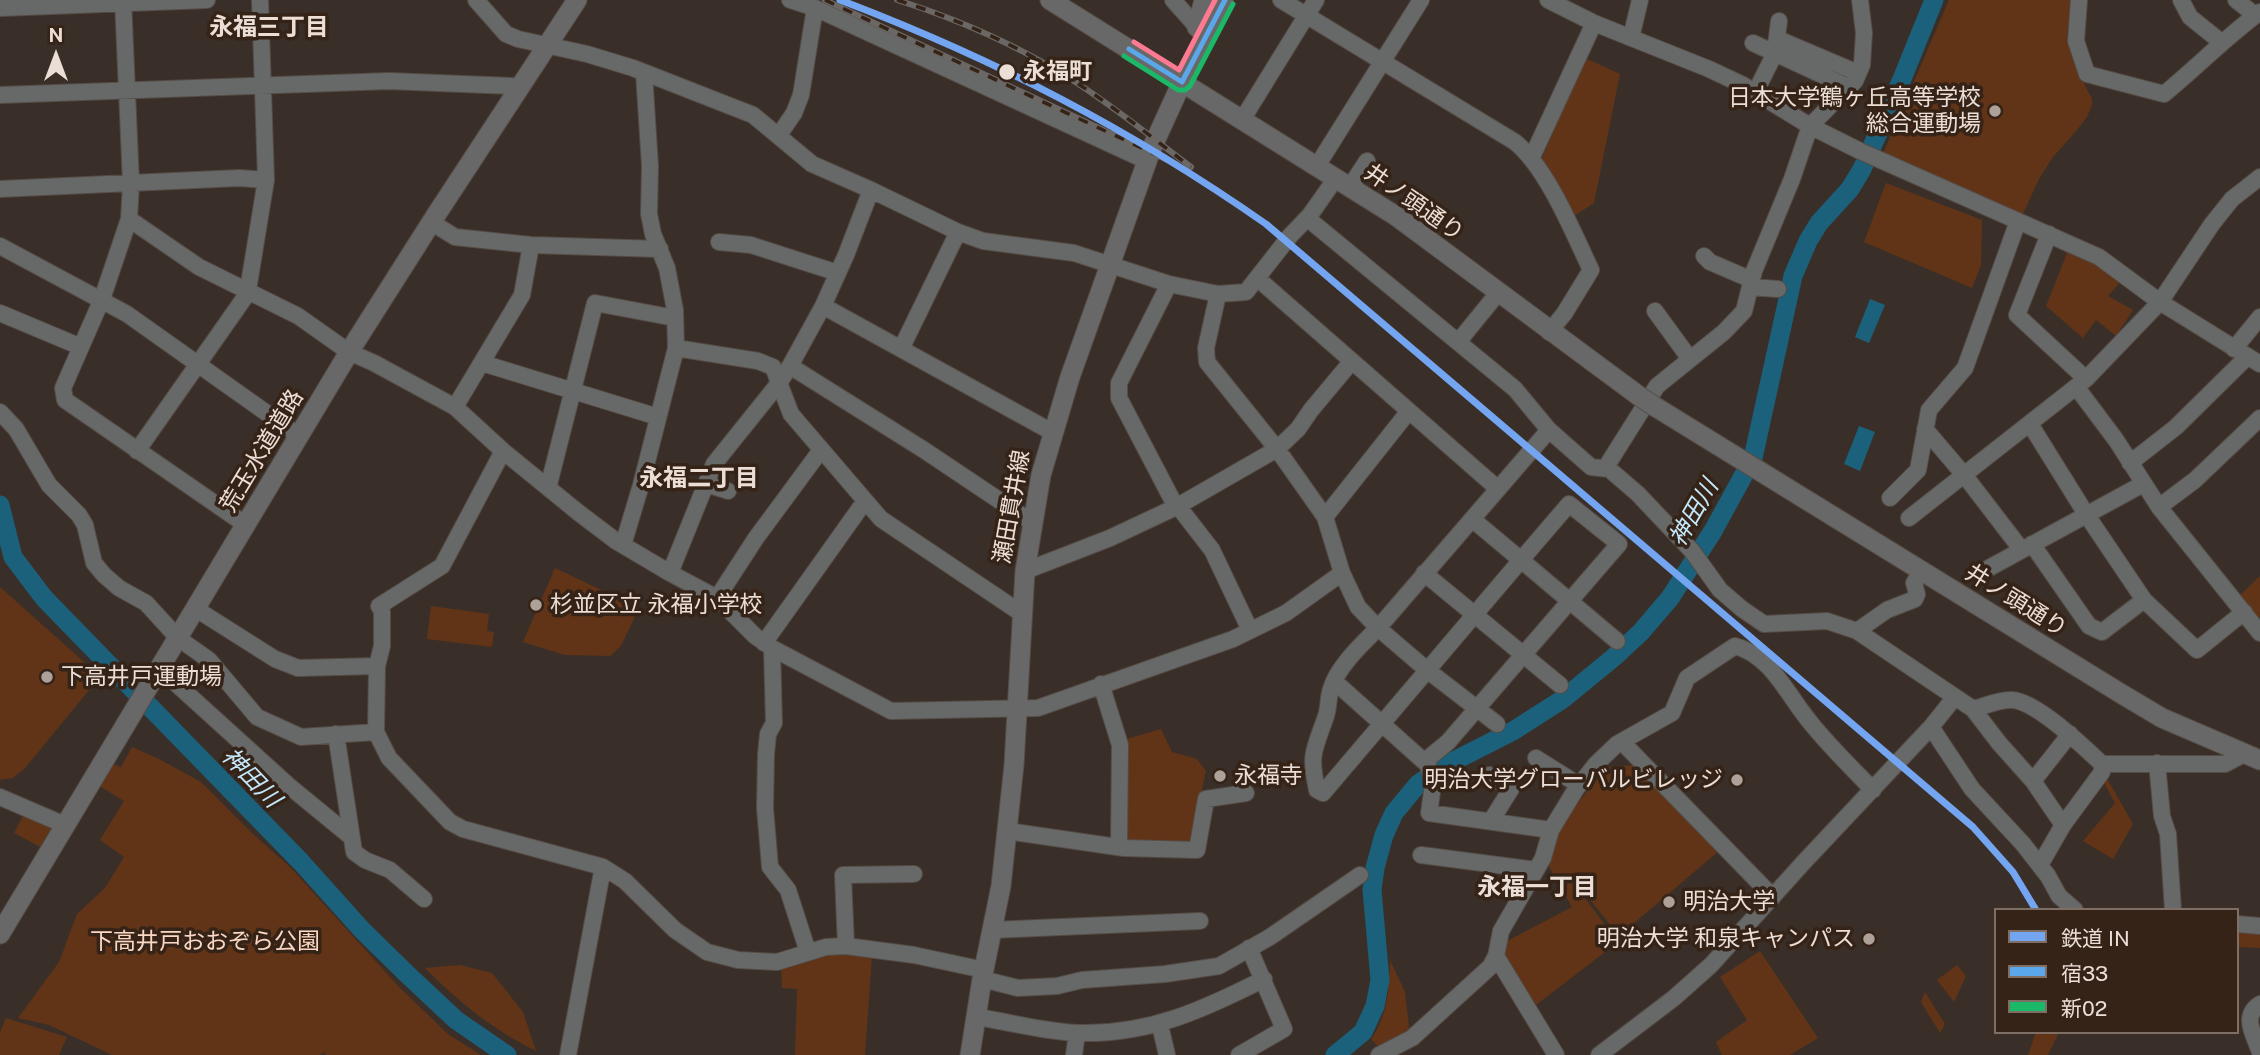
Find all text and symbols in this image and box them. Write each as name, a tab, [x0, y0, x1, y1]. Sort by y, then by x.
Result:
district label: 永福三丁目	[209, 14, 329, 42]
north arrow	[21, 21, 91, 91]
text: N	[49, 24, 63, 46]
place label: 永福町	[1023, 58, 1092, 86]
marker: 永福町	[997, 62, 1017, 82]
place label: 日本大学鶴ヶ丘高等学校 総合運動場	[1728, 84, 1981, 138]
marker: 日本大学鶴ヶ丘高等学校 総合運動場	[1987, 103, 2003, 119]
street label: 井ノ頭通り	[1359, 159, 1469, 247]
street label: 荒玉水道道路	[215, 385, 309, 517]
street label: 瀬田貫井線	[988, 448, 1036, 566]
district label: 永福二丁目	[639, 465, 759, 493]
water label: 神田川	[1664, 475, 1724, 551]
street label: 井ノ頭通り	[1960, 559, 2072, 643]
place label: 杉並区立 永福小学校	[550, 591, 763, 619]
marker: 杉並区立 永福小学校	[528, 597, 544, 613]
place label: 下高井戸運動場	[61, 663, 222, 691]
marker: 下高井戸運動場	[39, 669, 55, 685]
water label: 神田川	[216, 742, 286, 814]
place label: 永福寺	[1234, 762, 1303, 790]
place label: 明治大学グローバルビレッジ	[1424, 766, 1723, 794]
marker: 永福寺	[1212, 768, 1228, 784]
marker: 明治大学グローバルビレッジ	[1729, 772, 1745, 788]
district label: 永福一丁目	[1477, 874, 1597, 902]
place label: 明治大学	[1683, 888, 1775, 916]
marker: 明治大学	[1661, 894, 1677, 910]
legend	[1994, 908, 2239, 1034]
place label: 明治大学 和泉キャンパス	[1596, 925, 1855, 953]
text: 鉄道 IN	[2061, 926, 2130, 951]
park label: 下高井戸おおぞら公園	[90, 928, 320, 956]
marker: 明治大学 和泉キャンパス	[1861, 931, 1877, 947]
text: 宿33	[2061, 961, 2108, 986]
text: 新02	[2061, 996, 2107, 1021]

